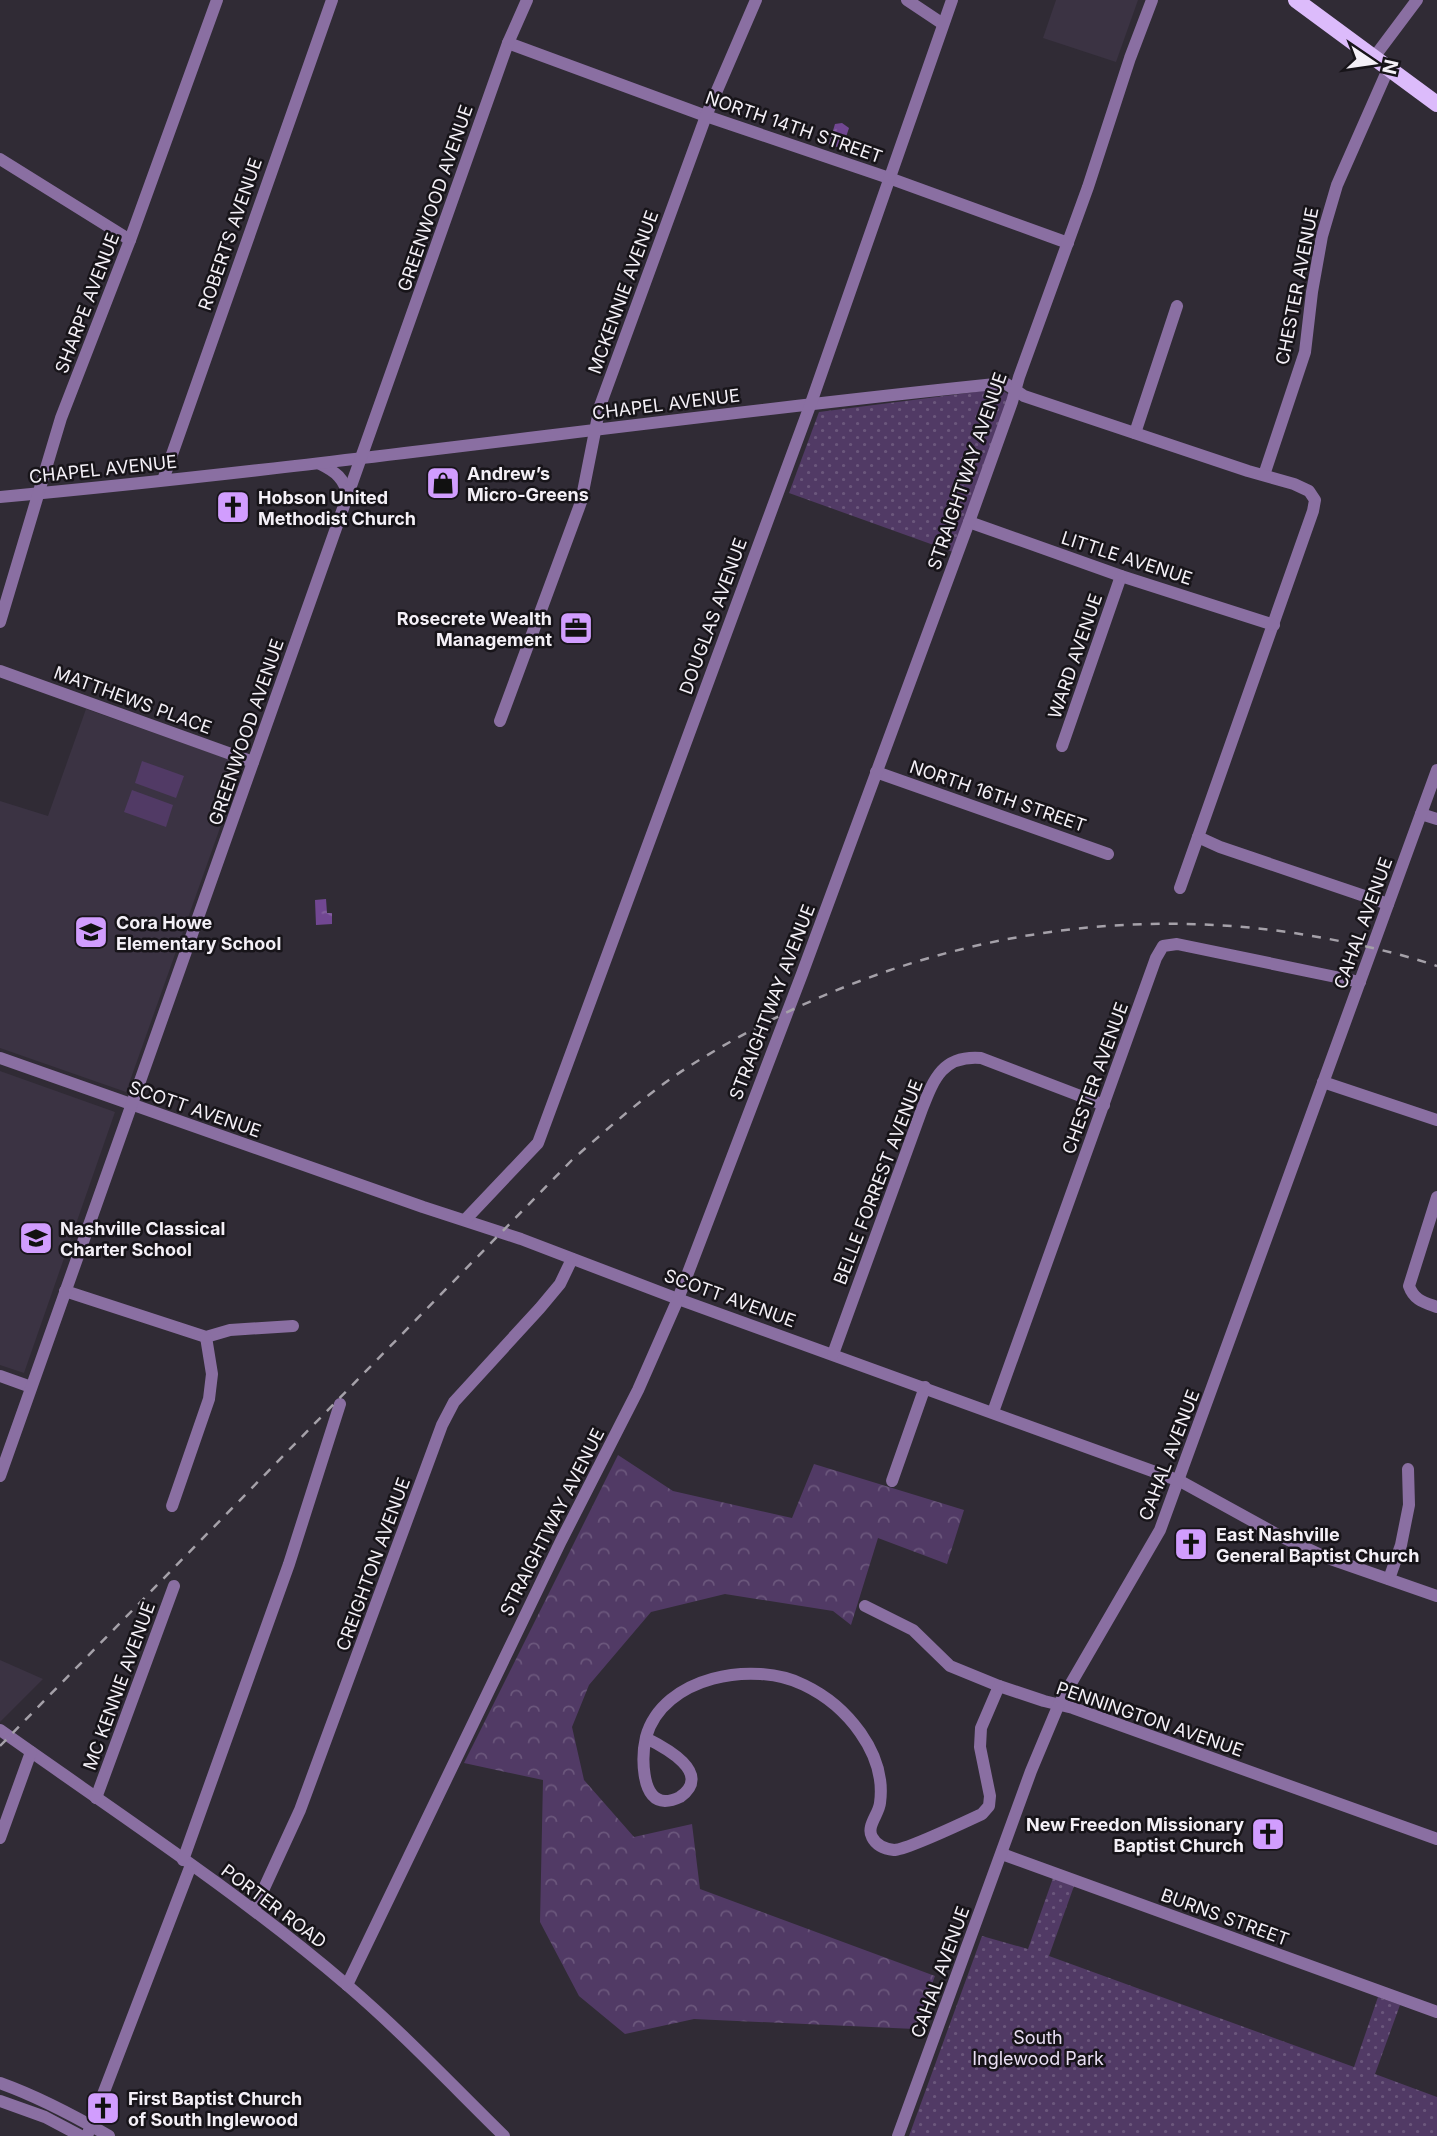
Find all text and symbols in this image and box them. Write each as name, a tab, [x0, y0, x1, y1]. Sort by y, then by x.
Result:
north arrow	[1339, 28, 1409, 98]
text: N	[1377, 57, 1403, 76]
street label: NORTH 14TH STREET	[703, 87, 885, 167]
street label: GREENWOOD AVENUE	[393, 102, 477, 294]
street label: ROBERTS AVENUE	[194, 155, 266, 313]
street label: CHESTER AVENUE	[1271, 205, 1323, 367]
street label: MCKENNIE AVENUE	[584, 207, 662, 377]
street label: SHARPE AVENUE	[51, 230, 123, 376]
street label: STRAIGHTWAY AVENUE	[923, 369, 1011, 573]
street label: CHAPEL AVENUE	[591, 385, 741, 423]
street label: CHAPEL AVENUE	[28, 451, 178, 487]
place label: Andrew’s Micro-Greens	[467, 463, 589, 505]
shop icon: Andrew’s Micro-Greens	[424, 464, 462, 502]
place label: Hobson United Methodist Church	[258, 487, 416, 529]
church icon: Hobson United Methodist Church	[214, 488, 252, 526]
street label: LITTLE AVENUE	[1059, 527, 1195, 589]
street label: DOUGLAS AVENUE	[675, 535, 751, 697]
street label: WARD AVENUE	[1044, 591, 1106, 721]
place label: Rosecrete Wealth Management	[397, 608, 552, 650]
office icon: Rosecrete Wealth Management	[557, 609, 595, 647]
street label: GREENWOOD AVENUE	[204, 636, 288, 828]
street label: MATTHEWS PLACE	[51, 662, 215, 738]
street label: NORTH 16TH STREET	[907, 756, 1089, 836]
street label: CAHAL AVENUE	[1329, 854, 1397, 992]
street label: STRAIGHTWAY AVENUE	[725, 901, 819, 1103]
place label: Cora Howe Elementary School	[116, 912, 281, 954]
school or university icon: Cora Howe Elementary School	[72, 913, 110, 951]
street label: CHESTER AVENUE	[1058, 999, 1132, 1157]
street label: SCOTT AVENUE	[126, 1077, 264, 1141]
street label: BELLE FORREST AVENUE	[829, 1077, 927, 1287]
place label: Nashville Classical Charter School	[60, 1218, 225, 1260]
school or university icon: Nashville Classical Charter School	[17, 1219, 55, 1257]
street label: SCOTT AVENUE	[661, 1264, 799, 1332]
street label: CAHAL AVENUE	[1134, 1387, 1204, 1523]
street label: STRAIGHTWAY AVENUE	[495, 1425, 609, 1619]
street label: CREIGHTON AVENUE	[332, 1474, 414, 1654]
place label: East Nashville General Baptist Church	[1216, 1524, 1419, 1566]
church icon: East Nashville General Baptist Church	[1172, 1525, 1210, 1563]
street label: MC KENNIE AVENUE	[79, 1599, 159, 1773]
street label: PENNINGTON AVENUE	[1054, 1677, 1246, 1761]
place label: New Freedon Missionary Baptist Church	[1026, 1814, 1244, 1856]
church icon: New Freedon Missionary Baptist Church	[1249, 1815, 1287, 1853]
street label: PORTER ROAD	[217, 1860, 331, 1952]
street label: BURNS STREET	[1158, 1884, 1292, 1950]
street label: CAHAL AVENUE	[906, 1903, 974, 2041]
park label: South Inglewood Park	[972, 2027, 1104, 2069]
place label: First Baptist Church of South Inglewood	[128, 2088, 302, 2130]
church icon: First Baptist Church of South Inglewood	[84, 2089, 122, 2127]

